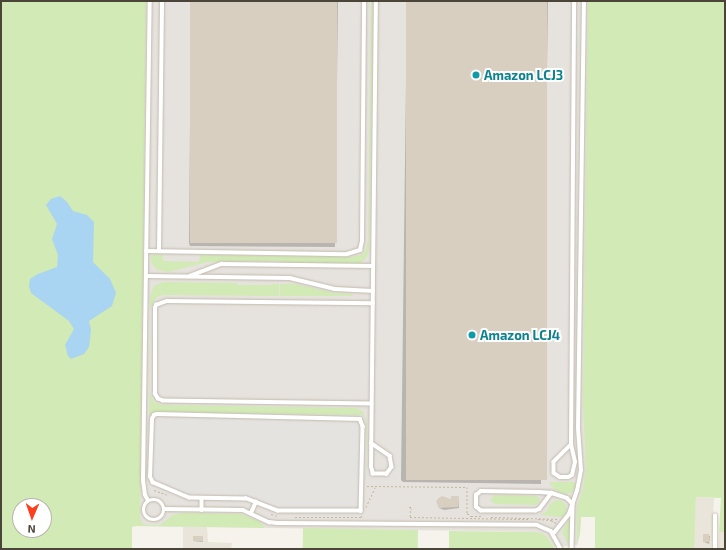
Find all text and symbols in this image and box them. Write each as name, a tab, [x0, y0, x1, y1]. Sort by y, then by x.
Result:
place label: Amazon LCJ3	[484, 67, 563, 83]
marker: Amazon LCJ3	[471, 70, 481, 80]
place label: Amazon LCJ4	[480, 327, 560, 343]
marker: Amazon LCJ4	[467, 330, 477, 340]
north arrow	[12, 498, 52, 538]
text: N	[27, 523, 36, 536]

